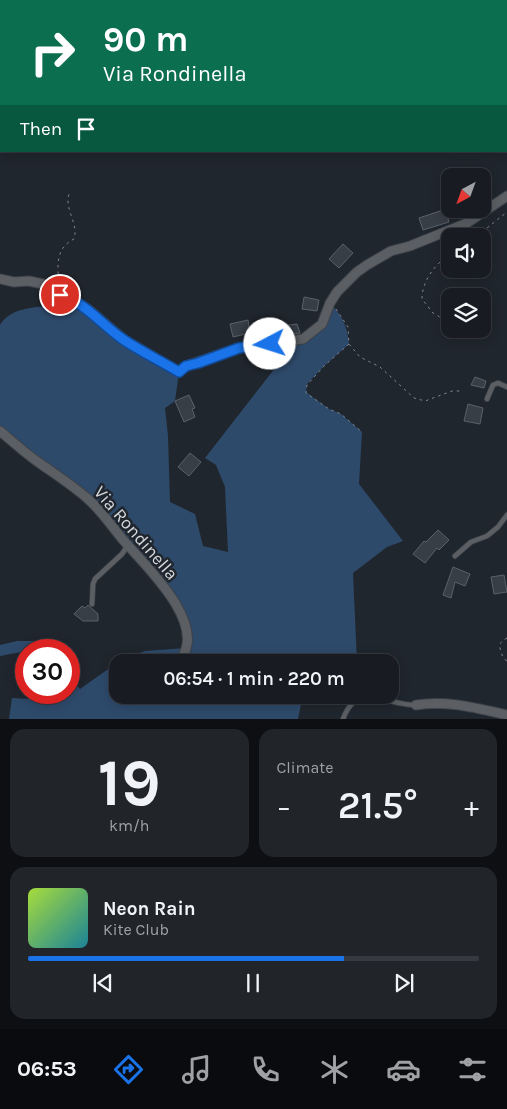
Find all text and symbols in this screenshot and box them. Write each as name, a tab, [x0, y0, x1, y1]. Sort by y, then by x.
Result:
text: 90 m	[103, 19, 189, 60]
icon: right	[20, 20, 85, 85]
text: Via Rondinella	[103, 61, 247, 87]
icon: arrive	[72, 115, 100, 143]
text: Then	[20, 118, 62, 140]
north arrow	[441, 168, 491, 218]
map controls	[441, 168, 491, 338]
button: sound	[441, 228, 491, 278]
pin	[39, 274, 81, 316]
icon: arrive	[46, 281, 74, 309]
button: layers	[441, 288, 491, 338]
position arrow	[243, 317, 295, 369]
street label: Via Rondinella	[89, 481, 183, 585]
speed limit sign: 30	[15, 639, 80, 704]
text: 06:54 · 1 min · 220 m	[163, 668, 345, 690]
text: 19	[98, 745, 161, 821]
text: Climate	[277, 758, 334, 777]
text: 21.5°	[338, 783, 418, 828]
text: −	[277, 790, 291, 823]
text: +	[464, 790, 479, 823]
text: km/h	[109, 816, 150, 835]
text: Neon Rain	[103, 898, 196, 920]
text: Kite Club	[103, 920, 169, 939]
icon: previous	[89, 969, 117, 997]
icon: pause	[239, 969, 267, 997]
icon: next	[390, 969, 418, 997]
icon: directions	[111, 1052, 146, 1087]
icon: music	[179, 1052, 214, 1087]
icon: phone	[248, 1052, 283, 1087]
icon: climate	[317, 1052, 352, 1087]
icon: car	[386, 1052, 421, 1087]
icon: filters	[455, 1052, 490, 1087]
text: 06:53	[17, 1056, 77, 1082]

